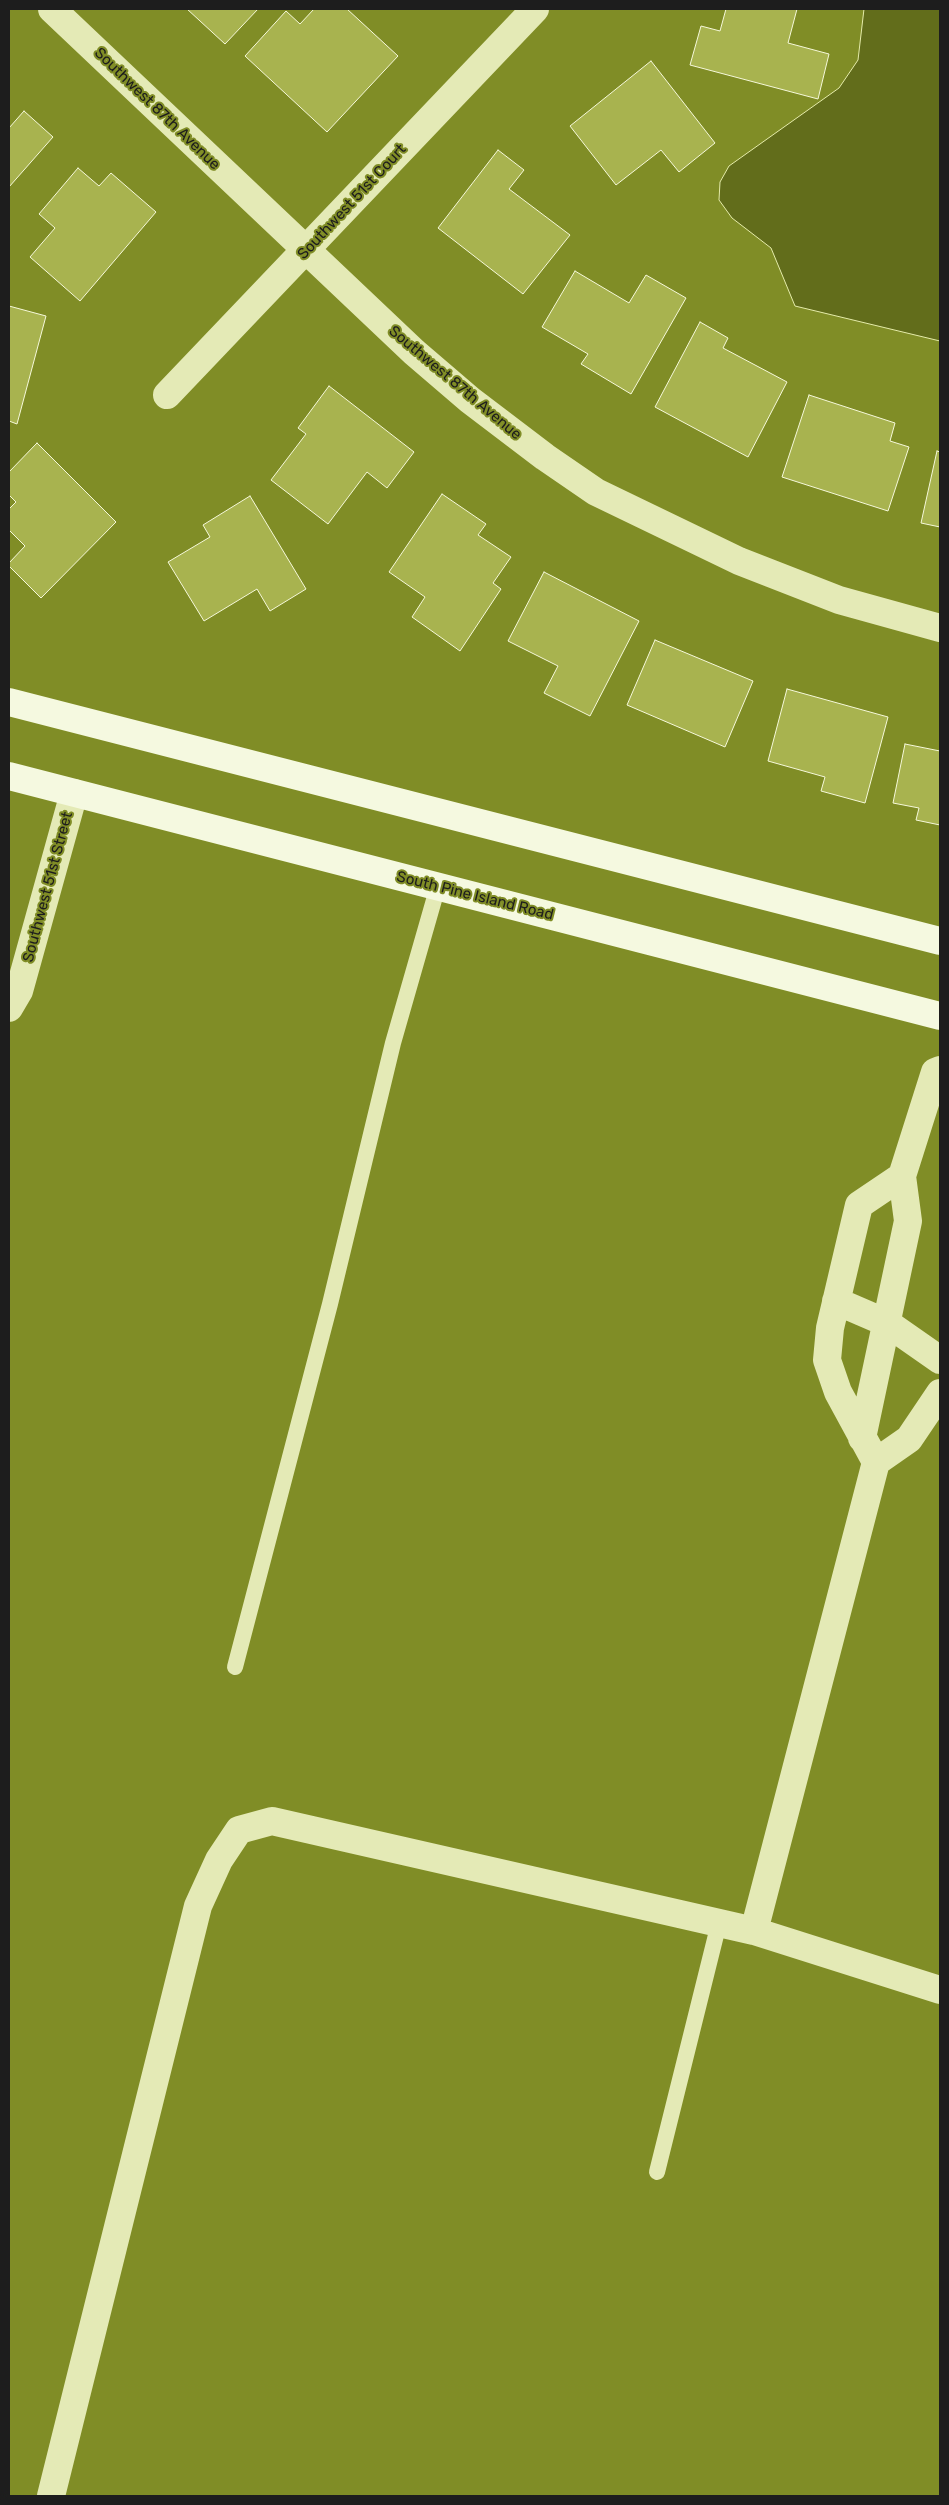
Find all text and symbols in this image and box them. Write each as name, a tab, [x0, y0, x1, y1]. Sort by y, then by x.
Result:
street label: Southwest 87th Avenue	[90, 44, 224, 174]
street label: Southwest 51st Court	[294, 141, 410, 263]
street label: Southwest 87th Avenue	[385, 322, 525, 444]
street label: Southwest 51st Street	[19, 810, 77, 964]
street label: South Pine Island Road	[395, 868, 555, 924]

